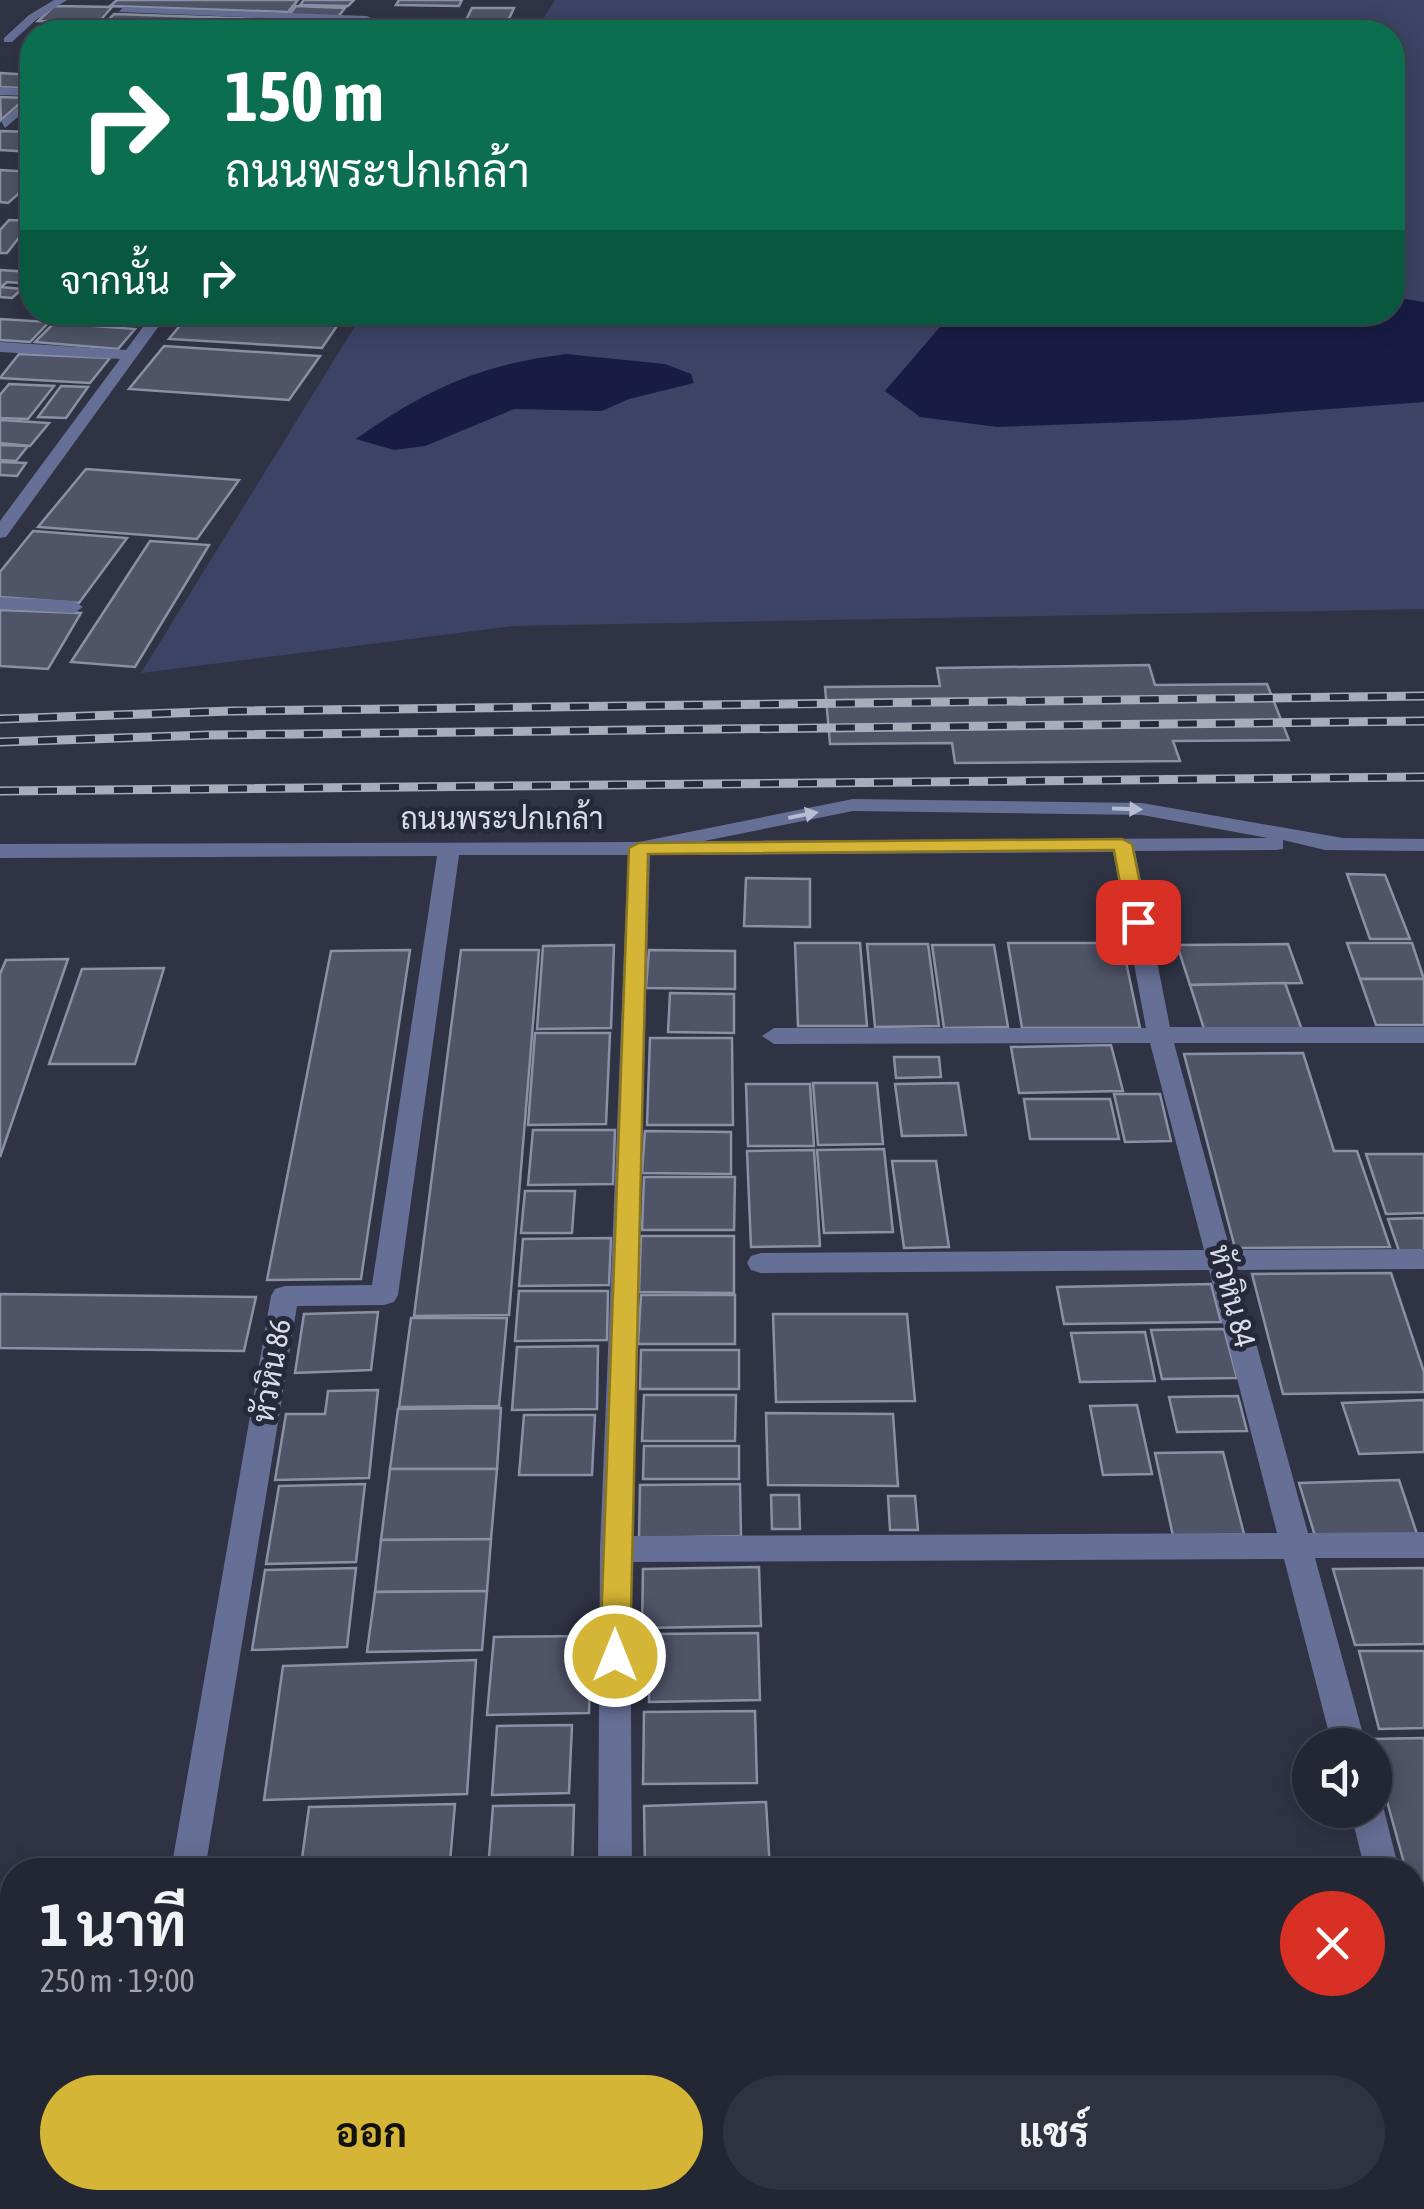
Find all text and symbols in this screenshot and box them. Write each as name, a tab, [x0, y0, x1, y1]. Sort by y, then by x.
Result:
text: 150 m	[225, 56, 384, 136]
icon: right	[60, 60, 190, 190]
text: ถนนพระปกเกล้า	[225, 145, 530, 197]
icon: right	[190, 250, 245, 305]
text: จากนั้น	[60, 259, 170, 302]
street label: ถนนพระปกเกล้า	[400, 798, 604, 835]
one-way arrow	[1111, 802, 1143, 818]
one-way arrow	[788, 807, 819, 823]
pin	[1096, 880, 1181, 965]
icon: arrive	[1111, 895, 1166, 950]
street label: หัวหิน 84	[1203, 1240, 1264, 1351]
street label: หัวหิน 86	[244, 1316, 297, 1425]
position arrow	[563, 1604, 667, 1708]
map controls	[1292, 1728, 1392, 1828]
button: sound	[1292, 1728, 1392, 1828]
text: 1 นาที	[40, 1890, 187, 1959]
button: close	[1280, 1891, 1385, 1996]
text: 250 m · 19:00	[40, 1962, 195, 1999]
button: ออก	[40, 2075, 703, 2190]
button: แชร์	[723, 2075, 1385, 2190]

